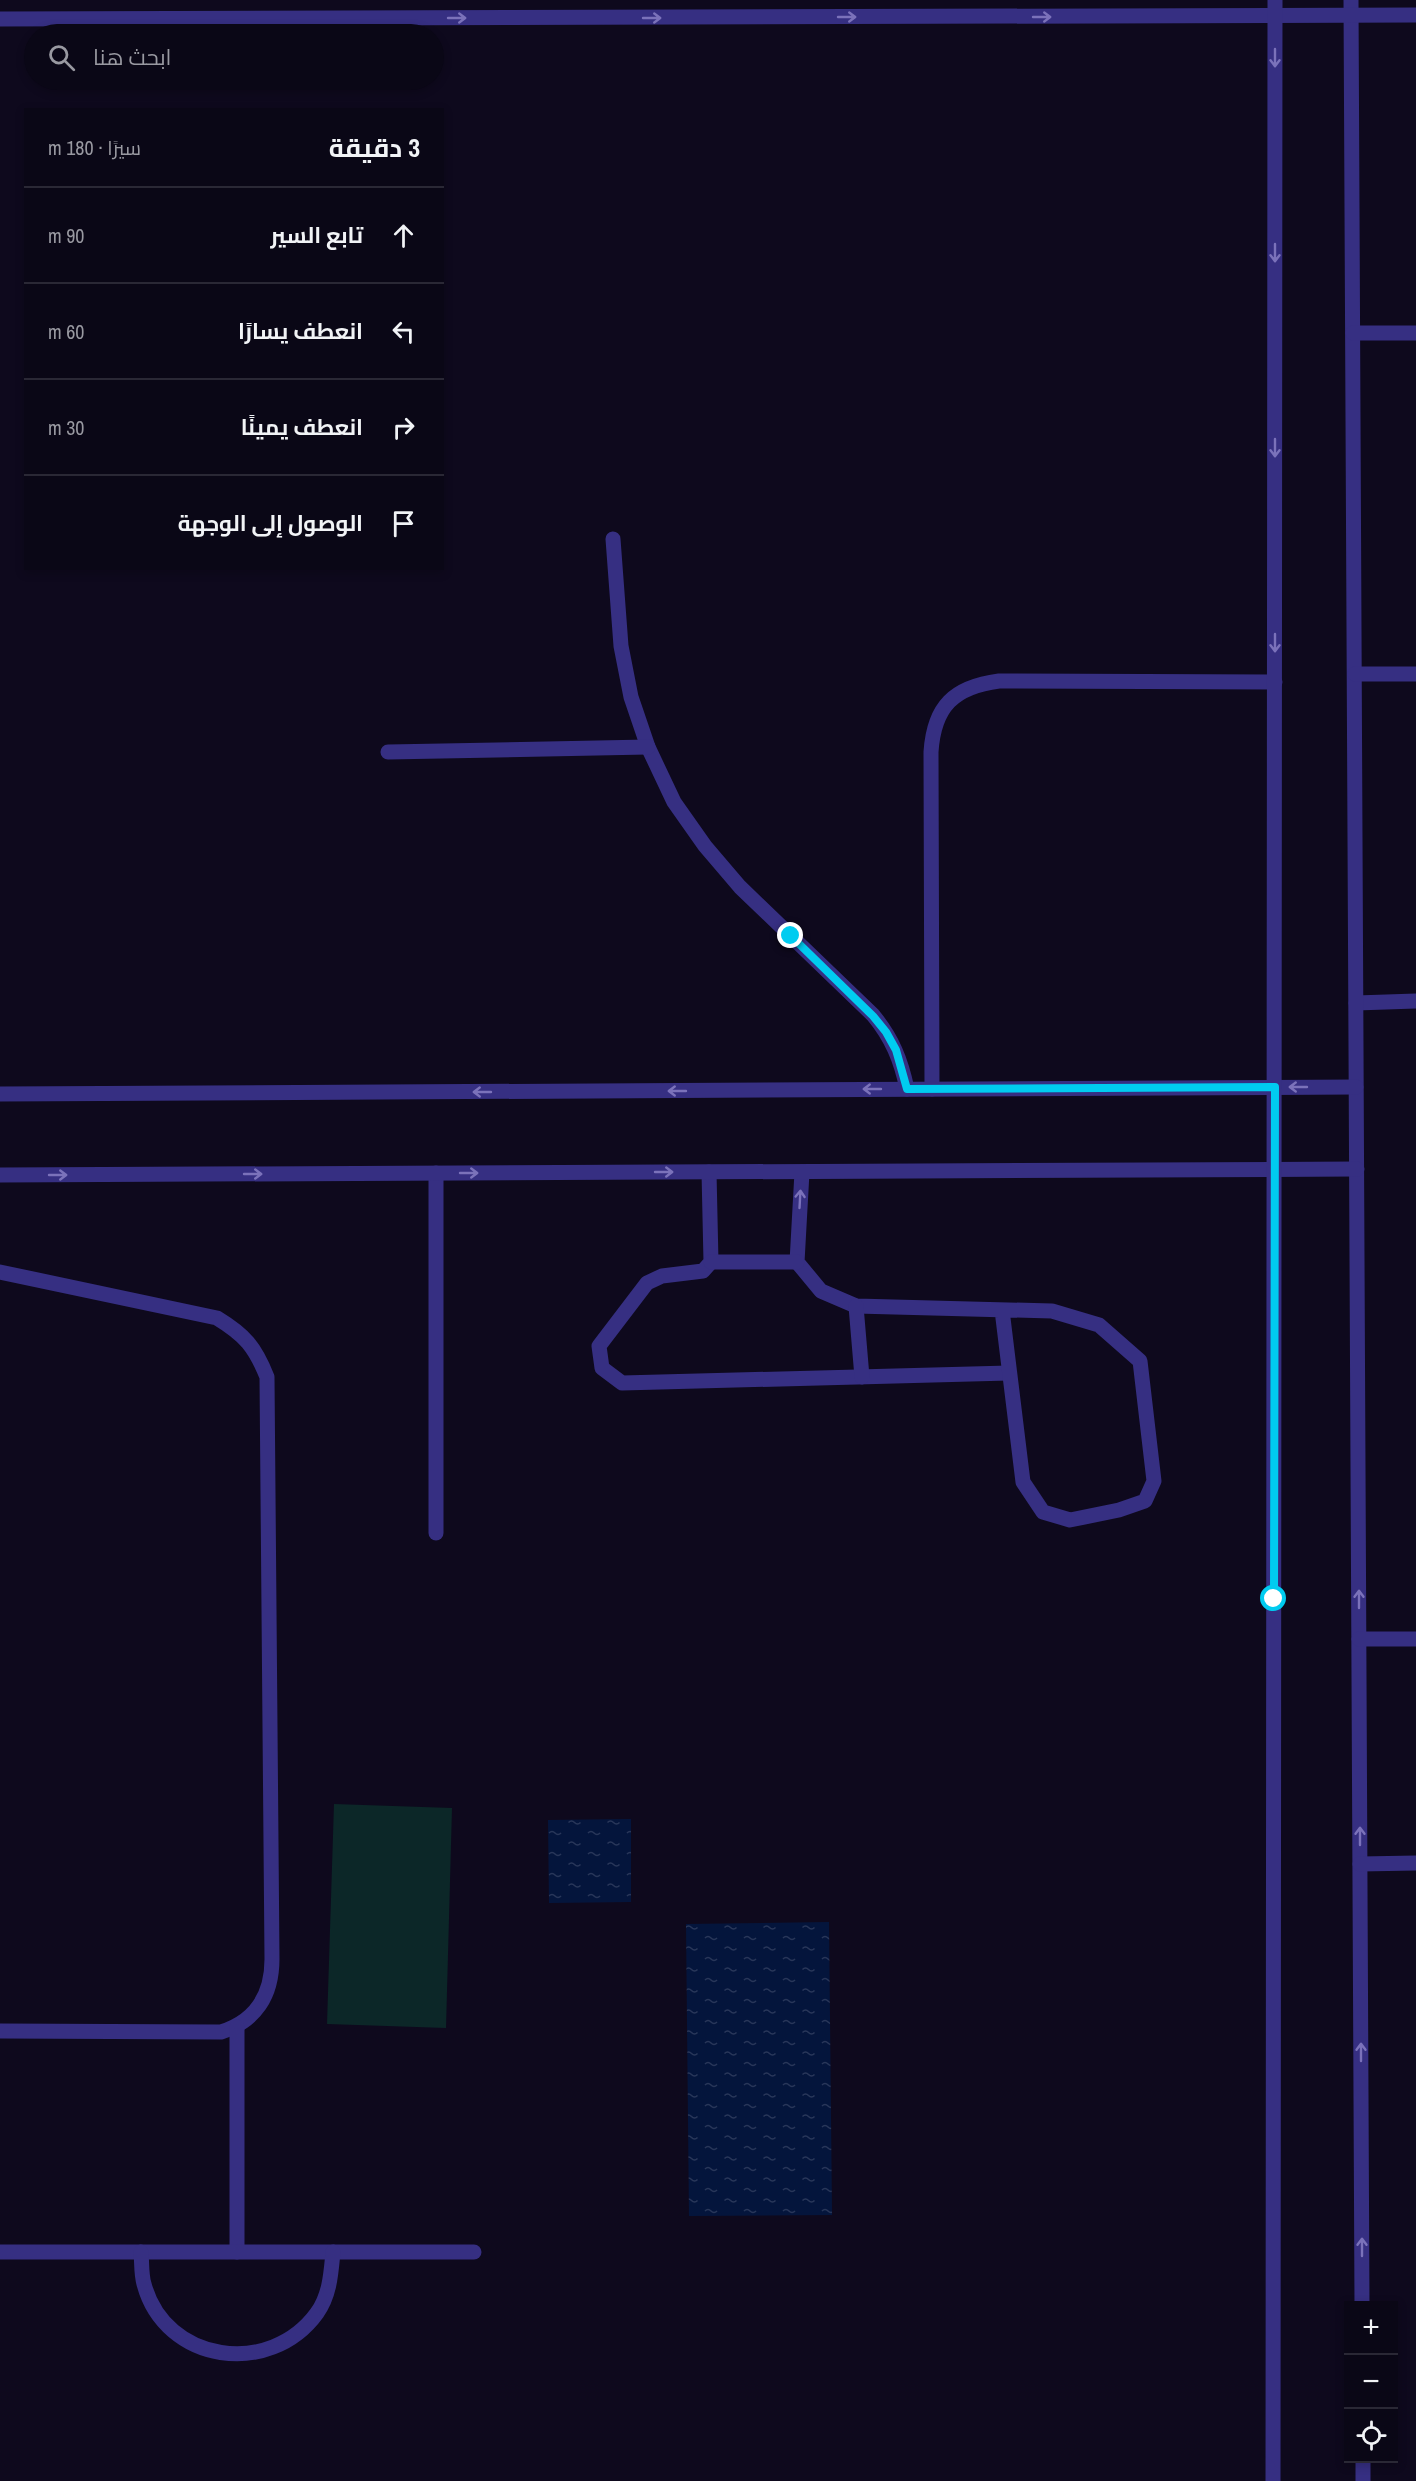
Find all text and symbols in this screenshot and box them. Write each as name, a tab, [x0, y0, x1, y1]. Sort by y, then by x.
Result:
one-way arrow	[837, 11, 857, 23]
one-way arrow	[1032, 11, 1052, 23]
one-way arrow	[447, 12, 467, 24]
one-way arrow	[642, 12, 662, 24]
search box	[24, 24, 444, 90]
icon: search	[45, 41, 78, 74]
text: ابحث هنا	[93, 42, 172, 72]
one-way arrow	[1269, 48, 1281, 68]
text: 3 دقيقة	[329, 130, 420, 165]
text: سيرًا · 180 m	[48, 134, 141, 161]
icon: ahead	[387, 219, 420, 252]
text: تابع السير	[271, 220, 363, 250]
text: 90 m	[48, 222, 84, 249]
one-way arrow	[1269, 243, 1281, 263]
icon: left	[387, 315, 420, 348]
text: انعطف يسارًا	[238, 316, 363, 346]
text: 60 m	[48, 318, 84, 345]
icon: right	[387, 411, 420, 444]
text: انعطف يمينًا	[241, 412, 363, 442]
text: 30 m	[48, 414, 84, 441]
one-way arrow	[1269, 438, 1281, 458]
icon: arrive	[387, 507, 420, 540]
text: الوصول إلى الوجهة	[178, 508, 363, 538]
one-way arrow	[1269, 633, 1281, 653]
route end	[777, 922, 803, 948]
one-way arrow	[1288, 1081, 1308, 1093]
one-way arrow	[862, 1084, 882, 1095]
one-way arrow	[667, 1085, 687, 1097]
one-way arrow	[472, 1086, 492, 1098]
one-way arrow	[654, 1166, 674, 1178]
one-way arrow	[459, 1167, 479, 1179]
one-way arrow	[243, 1168, 263, 1180]
one-way arrow	[48, 1169, 68, 1181]
one-way arrow	[795, 1190, 806, 1210]
route start	[1260, 1585, 1286, 1611]
one-way arrow	[1353, 1590, 1365, 1610]
one-way arrow	[1354, 1827, 1366, 1847]
one-way arrow	[1355, 2043, 1367, 2063]
one-way arrow	[1356, 2238, 1368, 2258]
map controls	[1344, 2301, 1398, 2463]
button: +	[1344, 2301, 1398, 2355]
button: −	[1344, 2355, 1398, 2409]
button: locate	[1344, 2409, 1398, 2463]

